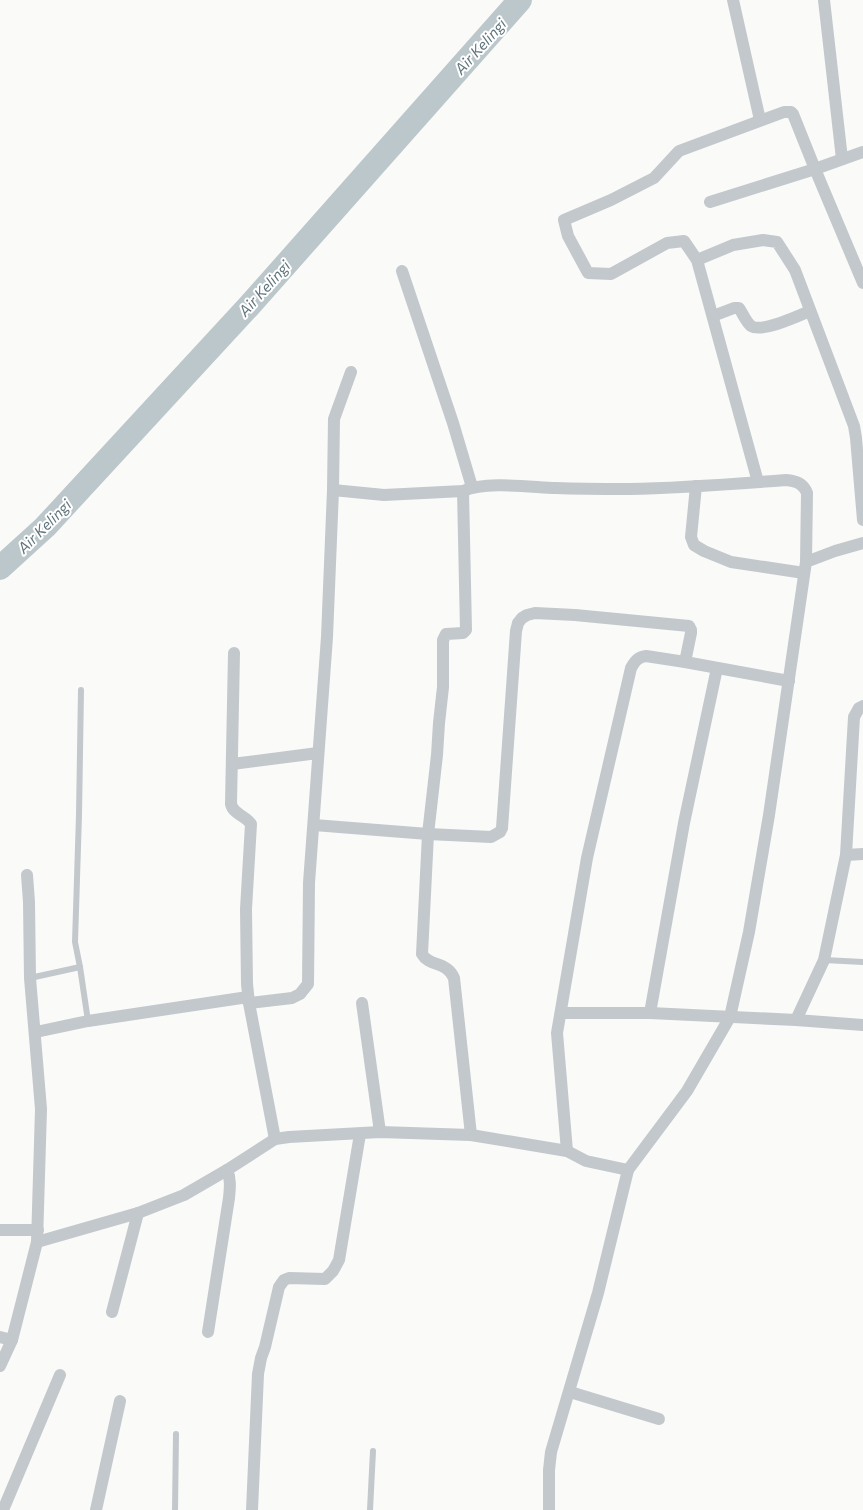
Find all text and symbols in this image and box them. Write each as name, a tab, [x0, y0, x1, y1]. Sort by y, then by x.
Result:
water label: Air Kelingi	[450, 14, 510, 78]
water label: Air Kelingi	[234, 256, 294, 320]
water label: Air Kelingi	[13, 495, 75, 557]

